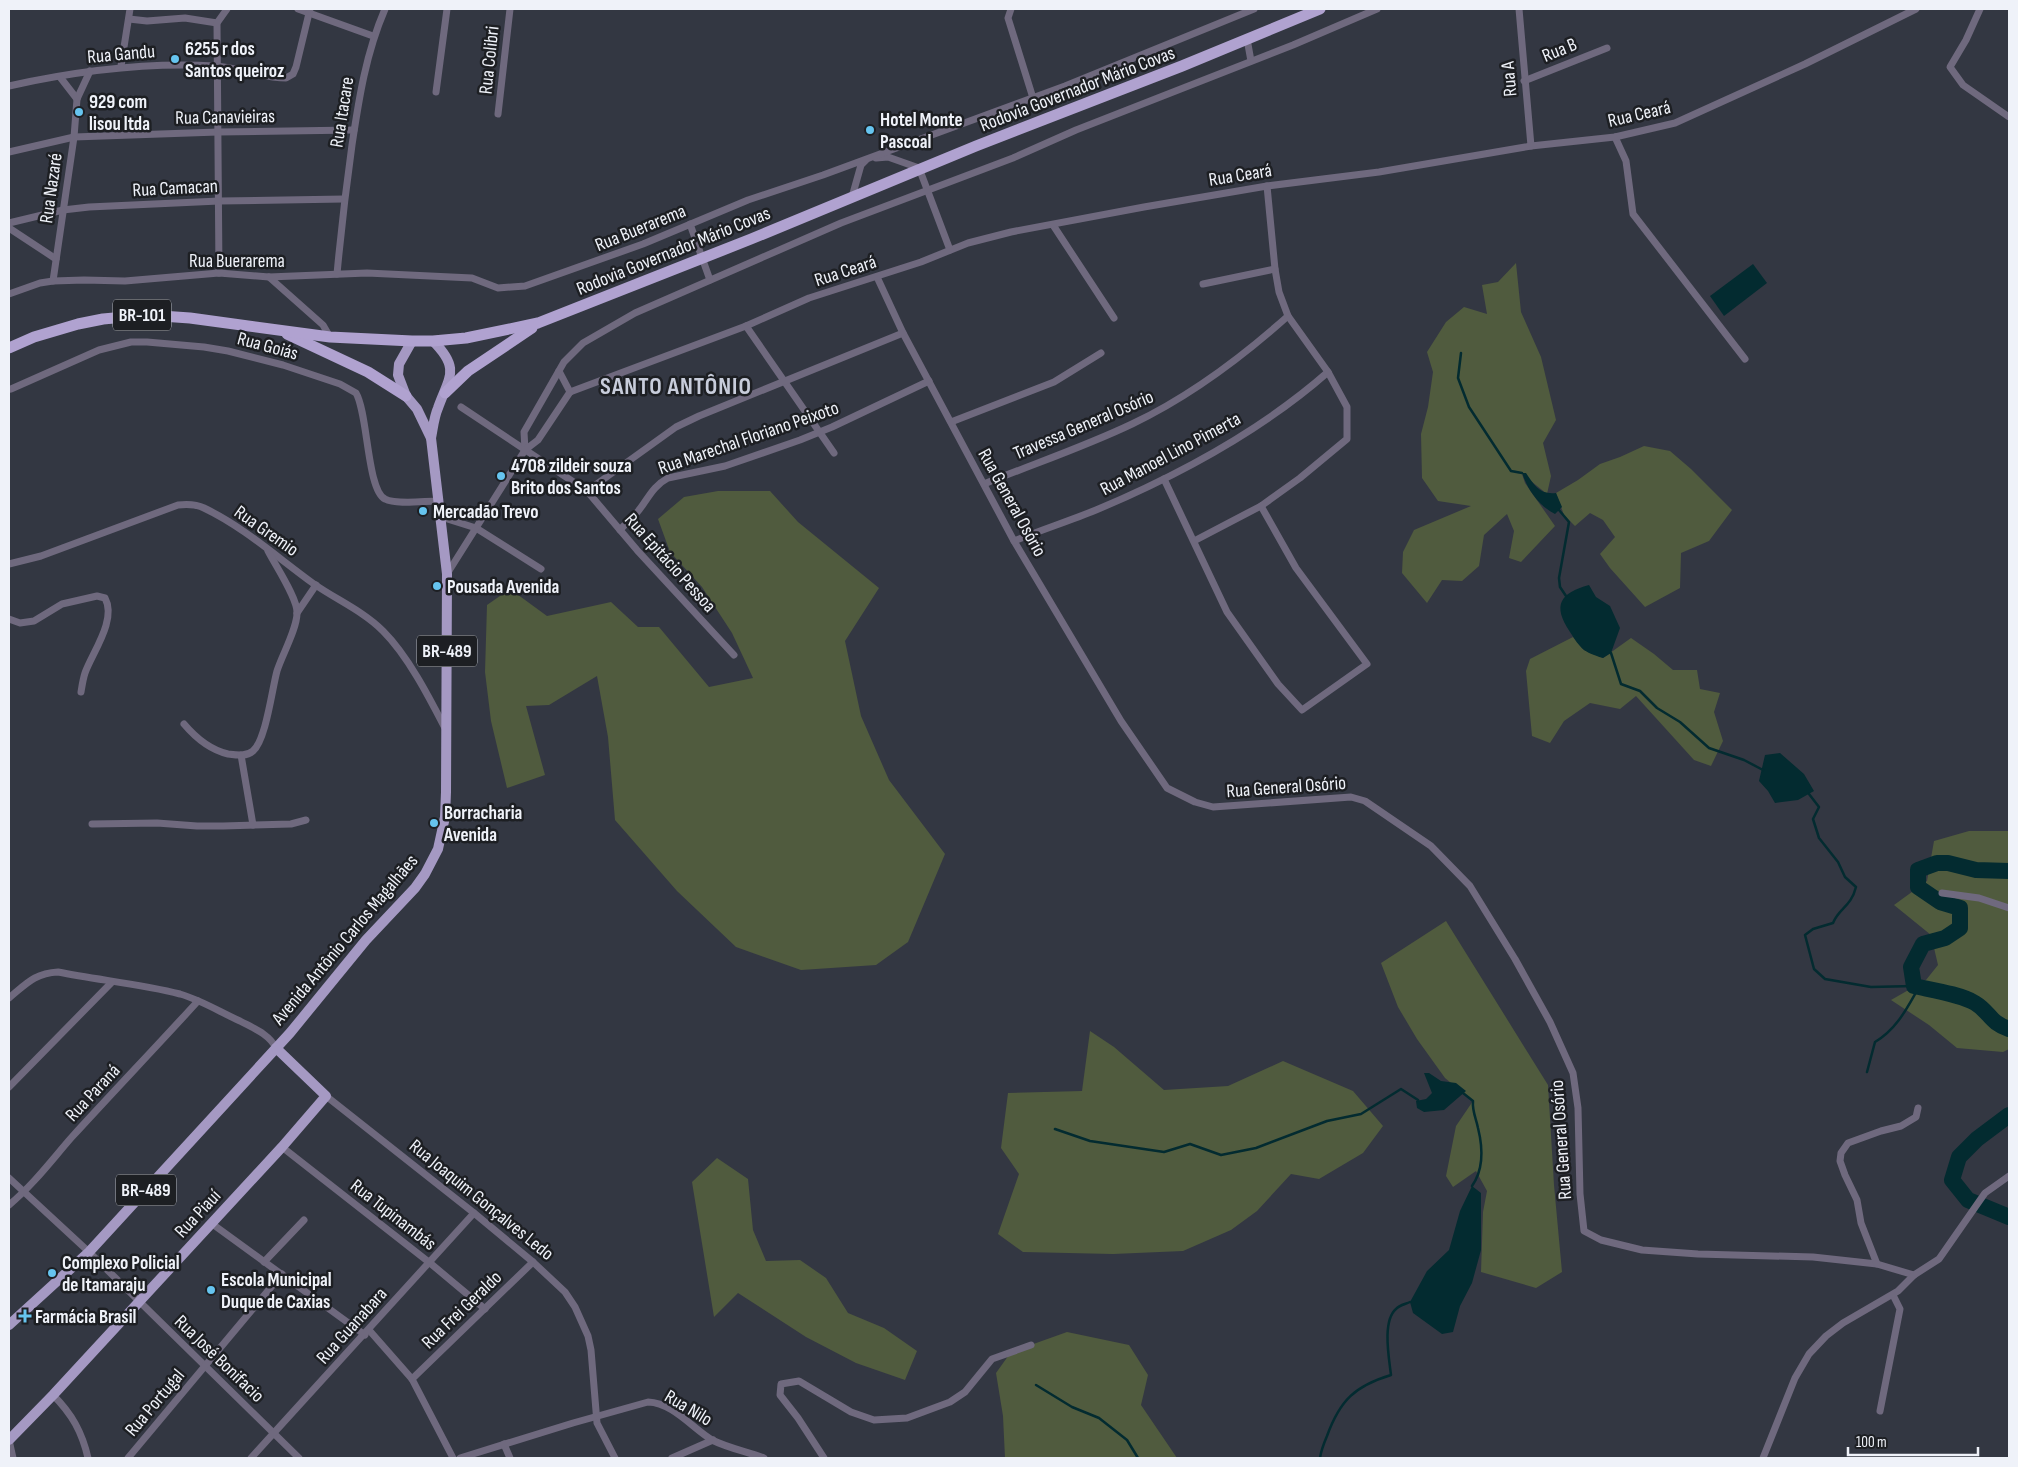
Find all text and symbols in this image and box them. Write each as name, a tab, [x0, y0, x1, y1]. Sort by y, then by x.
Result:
street label: Rua Colibri	[474, 25, 504, 95]
street label: Rua B	[1539, 33, 1580, 68]
place label: 6255 r dos Santos queiroz	[185, 38, 284, 83]
street label: Rua Gandu	[86, 40, 156, 69]
street label: Rodovia Governador Mário Covas	[977, 42, 1178, 137]
marker: 6255 r dos Santos queiroz	[169, 53, 181, 65]
street label: Rua A	[1496, 59, 1522, 97]
street label: Rua Itacare	[326, 75, 359, 149]
place label: 929 com lisou ltda	[89, 91, 150, 136]
street label: Rua Ceará	[1606, 96, 1673, 133]
street label: Rua Canavieiras	[175, 105, 275, 130]
marker: 929 com lisou ltda	[73, 106, 85, 118]
place label: Hotel Monte Pascoal	[880, 109, 963, 154]
marker: Hotel Monte Pascoal	[864, 124, 876, 136]
street label: Rua Nazaré	[35, 151, 68, 225]
street label: Rua Ceará	[1207, 159, 1273, 192]
street label: Rua Camacan	[132, 175, 218, 202]
street label: Rua Buerarema	[592, 200, 689, 257]
street label: Rodovia Governador Mário Covas	[573, 202, 774, 301]
street label: Rua Buerarema	[189, 250, 285, 273]
street label: Rua Ceará	[812, 251, 879, 292]
road number: BR-101	[113, 300, 171, 330]
street label: Rua Goiás	[235, 327, 301, 366]
district label: SANTO ANTÔNIO	[600, 372, 752, 401]
street label: Travessa General Osório	[1010, 385, 1157, 465]
street label: Rua Marechal Floriano Peixoto	[655, 397, 842, 480]
street label: Rua Manoel Lino Pimerta	[1097, 408, 1245, 501]
street label: Rua General Osório	[973, 445, 1051, 561]
place label: 4708 zildeir souza Brito dos Santos	[511, 455, 632, 500]
marker: 4708 zildeir souza Brito dos Santos	[495, 470, 507, 482]
street label: Rua Gremio	[230, 501, 303, 562]
place label: Mercadão Trevo	[433, 501, 539, 524]
marker: Mercadão Trevo	[417, 505, 429, 517]
street label: Rua Epitácio Pessoa	[619, 509, 720, 617]
place label: Pousada Avenida	[447, 576, 559, 599]
marker: Pousada Avenida	[431, 580, 443, 592]
road number: BR-489	[417, 636, 477, 666]
street label: Rua General Osório	[1225, 772, 1347, 803]
place label: Borracharia Avenida	[443, 802, 522, 847]
marker: Borracharia Avenida	[428, 817, 440, 829]
street label: Avenida Antônio Carlos Magalhães	[267, 850, 423, 1031]
street label: Rua Paraná	[61, 1060, 125, 1126]
street label: Rua General Osório	[1546, 1079, 1577, 1201]
street label: Rua Joaquim Gonçalves Ledo	[404, 1135, 558, 1266]
road number: BR-489	[116, 1174, 176, 1206]
street label: Rua Tupinambás	[346, 1175, 441, 1256]
street label: Rua Piauí	[170, 1185, 226, 1243]
place label: Complexo Policial de Itamaraju	[62, 1252, 180, 1297]
street label: Rua Frei Geraldo	[417, 1266, 507, 1354]
marker: Complexo Policial de Itamaraju	[46, 1267, 58, 1279]
place label: Escola Municipal Duque de Caxias	[221, 1269, 332, 1314]
street label: Rua Guanabara	[312, 1283, 392, 1369]
marker: Escola Municipal Duque de Caxias	[205, 1284, 217, 1296]
place label: Farmácia Brasil	[35, 1306, 136, 1329]
marker: Farmácia Brasil	[19, 1310, 31, 1322]
street label: Rua José Bonifacio	[169, 1311, 269, 1408]
street label: Rua Portugal	[120, 1365, 190, 1441]
street label: Rua Nilo	[660, 1385, 716, 1431]
scale bar	[1848, 1424, 1978, 1456]
text: 100 m	[1856, 1433, 1887, 1452]

